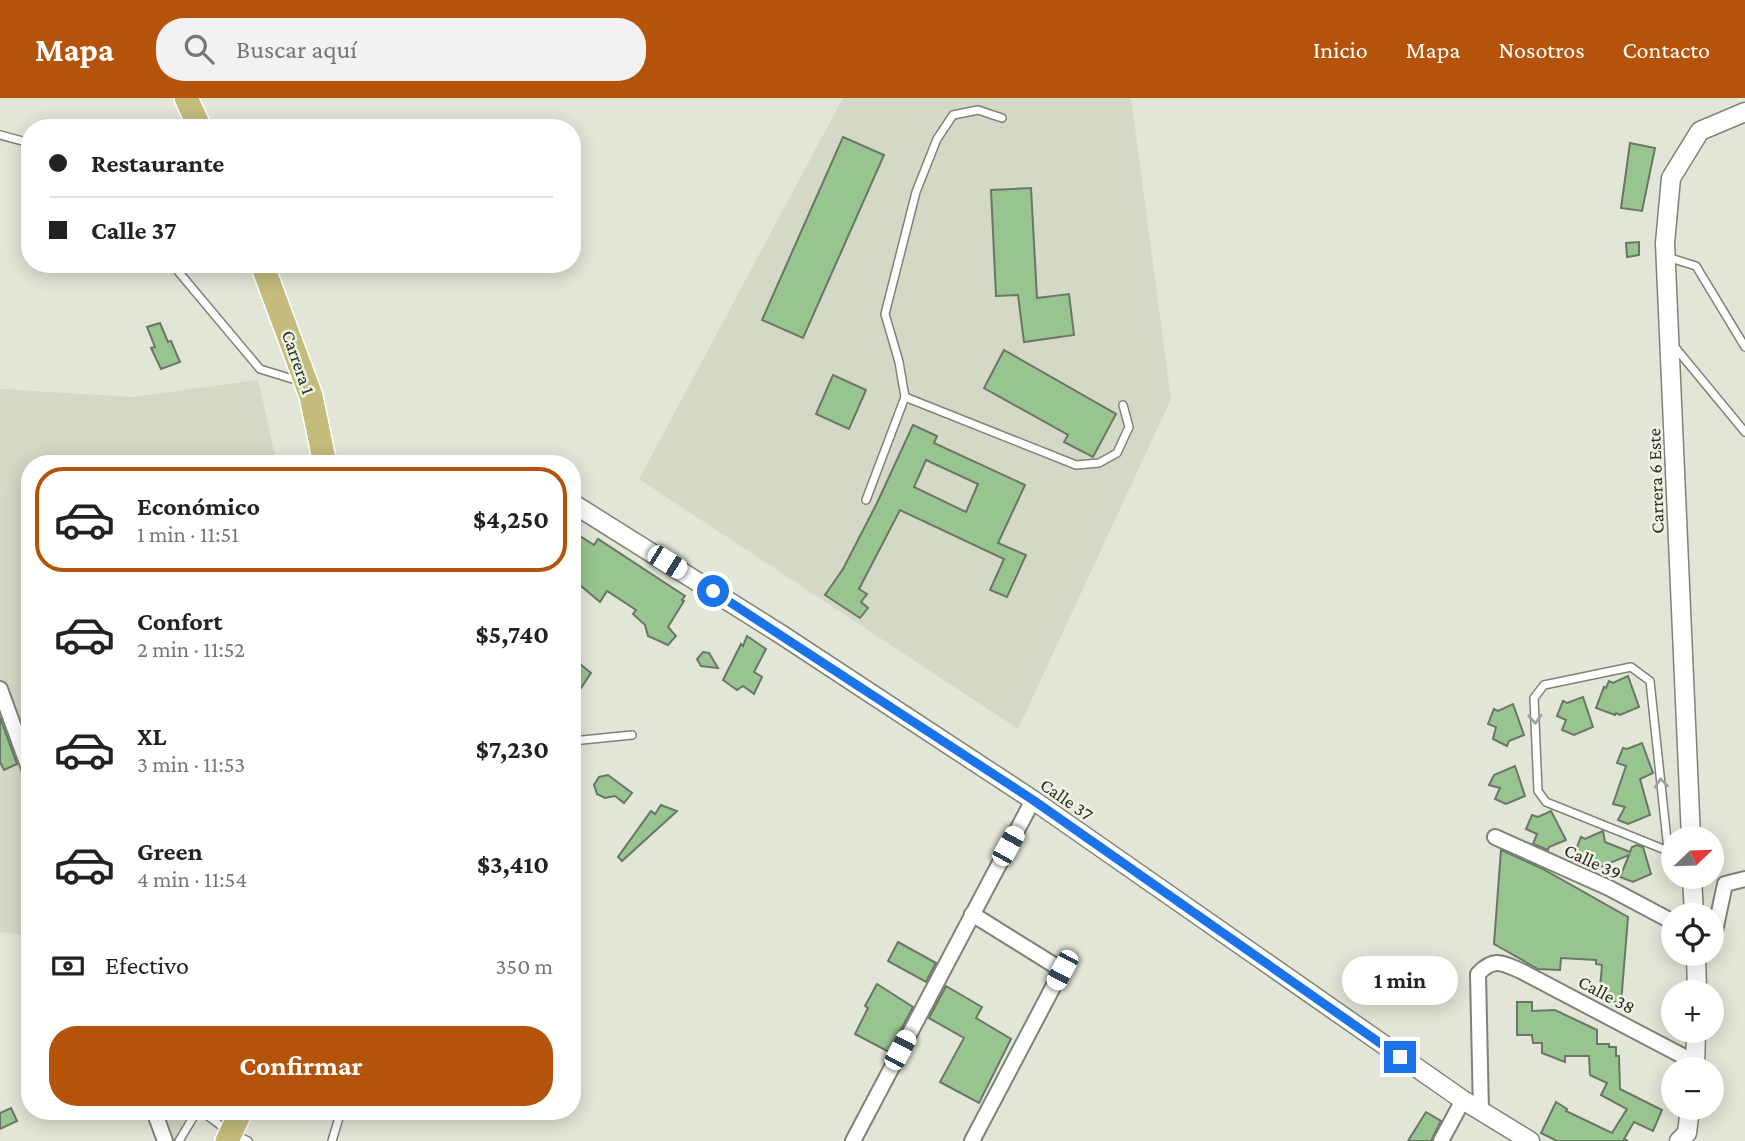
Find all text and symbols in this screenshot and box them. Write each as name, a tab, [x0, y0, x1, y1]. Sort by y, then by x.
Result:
search box	[156, 18, 646, 81]
icon: search	[180, 30, 218, 68]
text: Mapa	[35, 31, 114, 68]
text: Buscar aquí	[236, 35, 357, 64]
text: Inicio	[1313, 36, 1368, 63]
text: Mapa	[1406, 36, 1460, 63]
text: Nosotros	[1498, 36, 1585, 63]
text: Contacto	[1623, 36, 1710, 63]
text: Restaurante	[91, 149, 224, 178]
text: Calle 37	[91, 216, 176, 245]
street label: Carrera 1	[278, 327, 319, 397]
street label: Carrera 6 Este	[1643, 428, 1668, 534]
icon: car	[53, 488, 116, 551]
text: Económico	[137, 492, 260, 521]
text: $4,250	[473, 505, 549, 534]
text: 1 min · 11:51	[137, 521, 239, 547]
car	[644, 542, 691, 582]
route start	[697, 575, 729, 607]
icon: car	[53, 603, 116, 666]
text: Confort	[137, 607, 223, 636]
text: $5,740	[476, 620, 549, 649]
text: 2 min · 11:52	[137, 636, 245, 662]
one-way arrow	[1527, 714, 1542, 725]
icon: car	[53, 718, 116, 781]
text: XL	[137, 722, 166, 751]
text: $7,230	[476, 735, 549, 764]
text: 3 min · 11:53	[137, 751, 245, 777]
street label: Calle 37	[1036, 774, 1097, 825]
one-way arrow	[1653, 777, 1668, 788]
car	[989, 823, 1028, 869]
north arrow	[1661, 826, 1724, 889]
map controls	[1661, 826, 1724, 1120]
icon: car	[53, 833, 116, 896]
text: Green	[137, 837, 203, 866]
street label: Calle 39	[1561, 839, 1625, 884]
text: $3,410	[477, 850, 549, 879]
text: 4 min · 11:54	[137, 866, 247, 892]
button: locate	[1661, 903, 1724, 966]
icon: cash	[49, 947, 87, 985]
car	[1043, 947, 1082, 993]
text: Efectivo	[105, 951, 189, 980]
text: 350 m	[495, 953, 553, 979]
callout: 1 min	[1342, 956, 1458, 1004]
text: 1 min	[1374, 967, 1426, 993]
street label: Calle 38	[1575, 971, 1639, 1018]
button: +	[1661, 980, 1724, 1043]
button: Confirmar	[49, 1026, 553, 1106]
car	[881, 1027, 920, 1073]
route end	[1384, 1041, 1416, 1073]
button: −	[1661, 1057, 1724, 1120]

